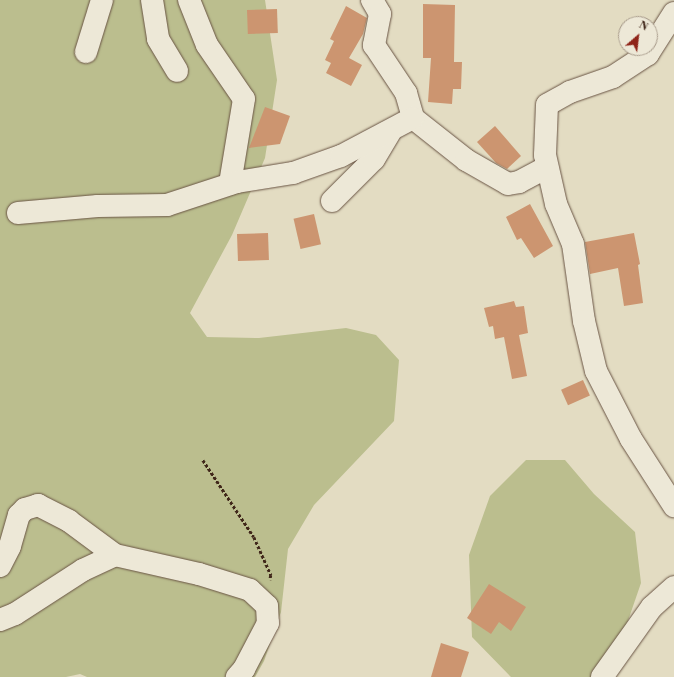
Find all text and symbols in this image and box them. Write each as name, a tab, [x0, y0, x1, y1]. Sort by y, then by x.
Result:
north arrow	[618, 16, 658, 56]
text: N	[636, 18, 650, 35]

